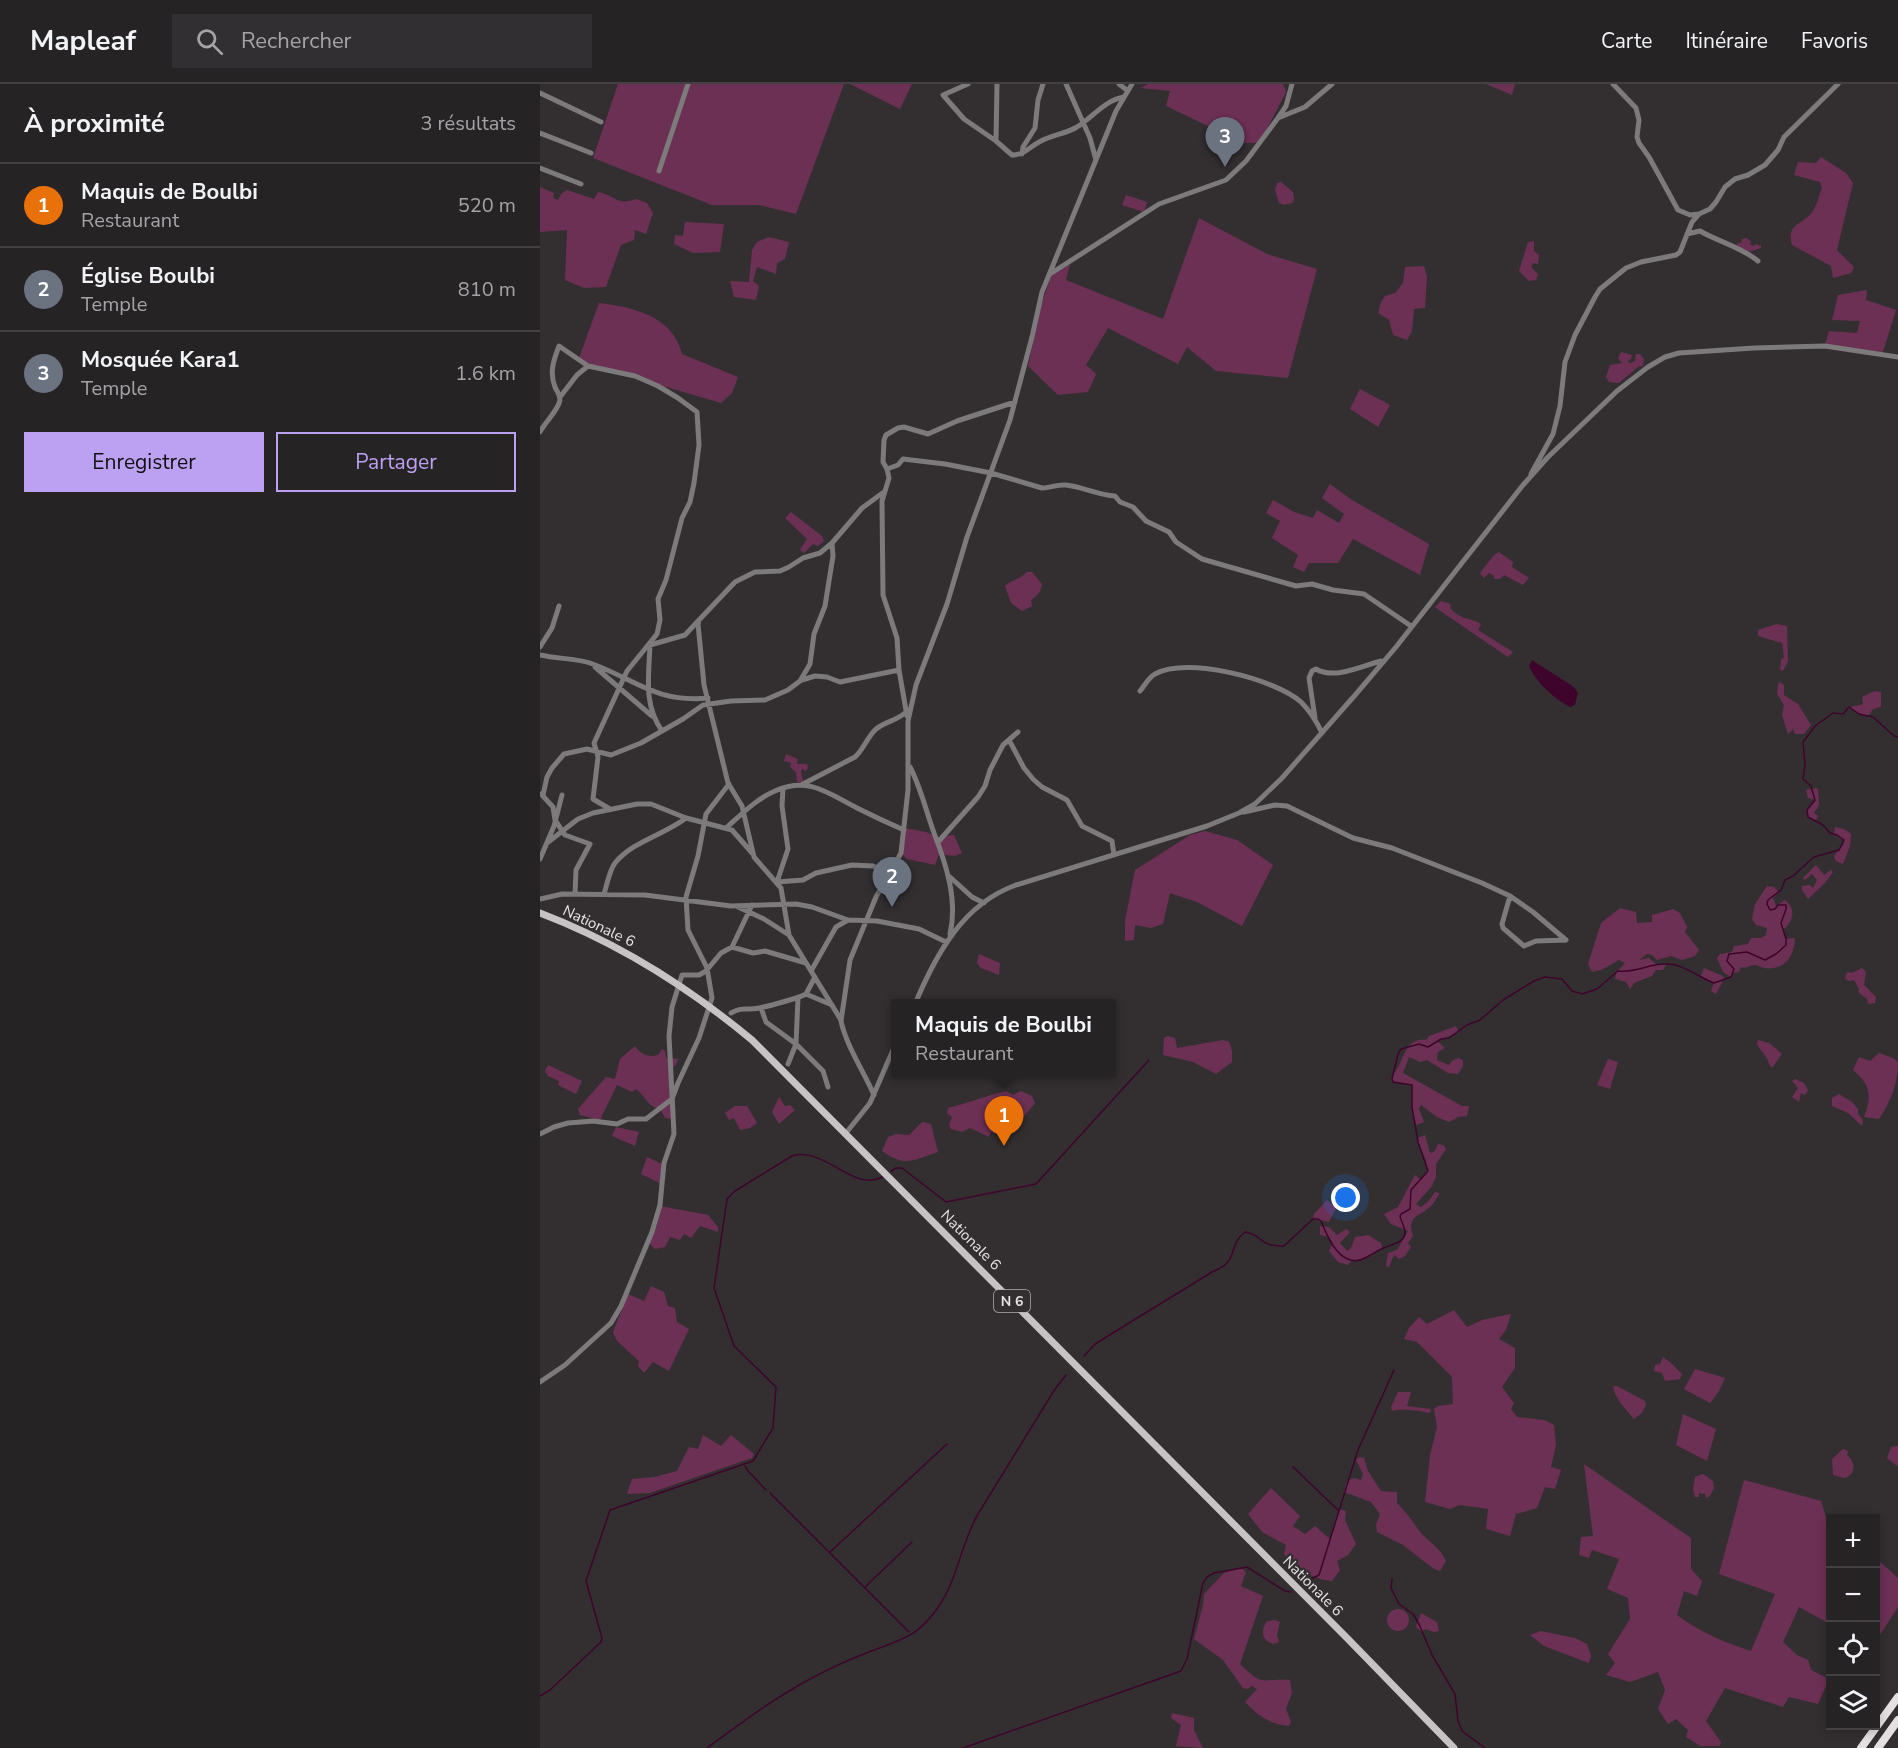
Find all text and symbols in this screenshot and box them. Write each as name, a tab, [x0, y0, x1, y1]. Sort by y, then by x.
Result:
search box	[172, 14, 592, 68]
text: Mapleaf	[30, 22, 136, 60]
icon: search	[193, 25, 226, 58]
text: Rechercher	[241, 26, 351, 56]
text: Carte	[1601, 27, 1652, 55]
text: Itinéraire	[1685, 27, 1768, 55]
text: Favoris	[1801, 27, 1868, 55]
text: À proximité	[24, 106, 165, 141]
text: 3 résultats	[420, 110, 516, 137]
pin: 3	[1206, 118, 1244, 167]
text: Maquis de Boulbi	[81, 177, 258, 207]
text: 1	[38, 192, 50, 219]
text: 520 m	[458, 192, 516, 219]
text: Restaurant	[81, 207, 179, 234]
text: Église Boulbi	[81, 261, 215, 291]
text: 2	[38, 276, 50, 303]
text: 810 m	[458, 276, 516, 303]
text: Temple	[81, 291, 147, 318]
text: Mosquée Kara1	[81, 345, 240, 375]
text: 3	[38, 360, 50, 387]
text: 1.6 km	[455, 360, 516, 387]
text: Temple	[81, 375, 147, 402]
button: Enregistrer	[24, 432, 264, 492]
button: Partager	[276, 432, 516, 492]
pin: 2	[872, 858, 912, 907]
street label: Nationale 6	[560, 900, 638, 952]
popup	[891, 999, 1116, 1077]
text: Maquis de Boulbi	[915, 1010, 1092, 1040]
text: Restaurant	[915, 1040, 1013, 1067]
pin: 1	[984, 1096, 1024, 1146]
your location	[1331, 1183, 1360, 1212]
street label: Nationale 6	[936, 1205, 1006, 1275]
road number: N 6	[994, 1290, 1030, 1312]
map controls	[1826, 1514, 1880, 1730]
button: +	[1826, 1514, 1880, 1568]
street label: Nationale 6	[1278, 1551, 1348, 1621]
button: −	[1826, 1568, 1880, 1622]
button: locate	[1826, 1622, 1880, 1676]
button: layers	[1826, 1676, 1880, 1730]

